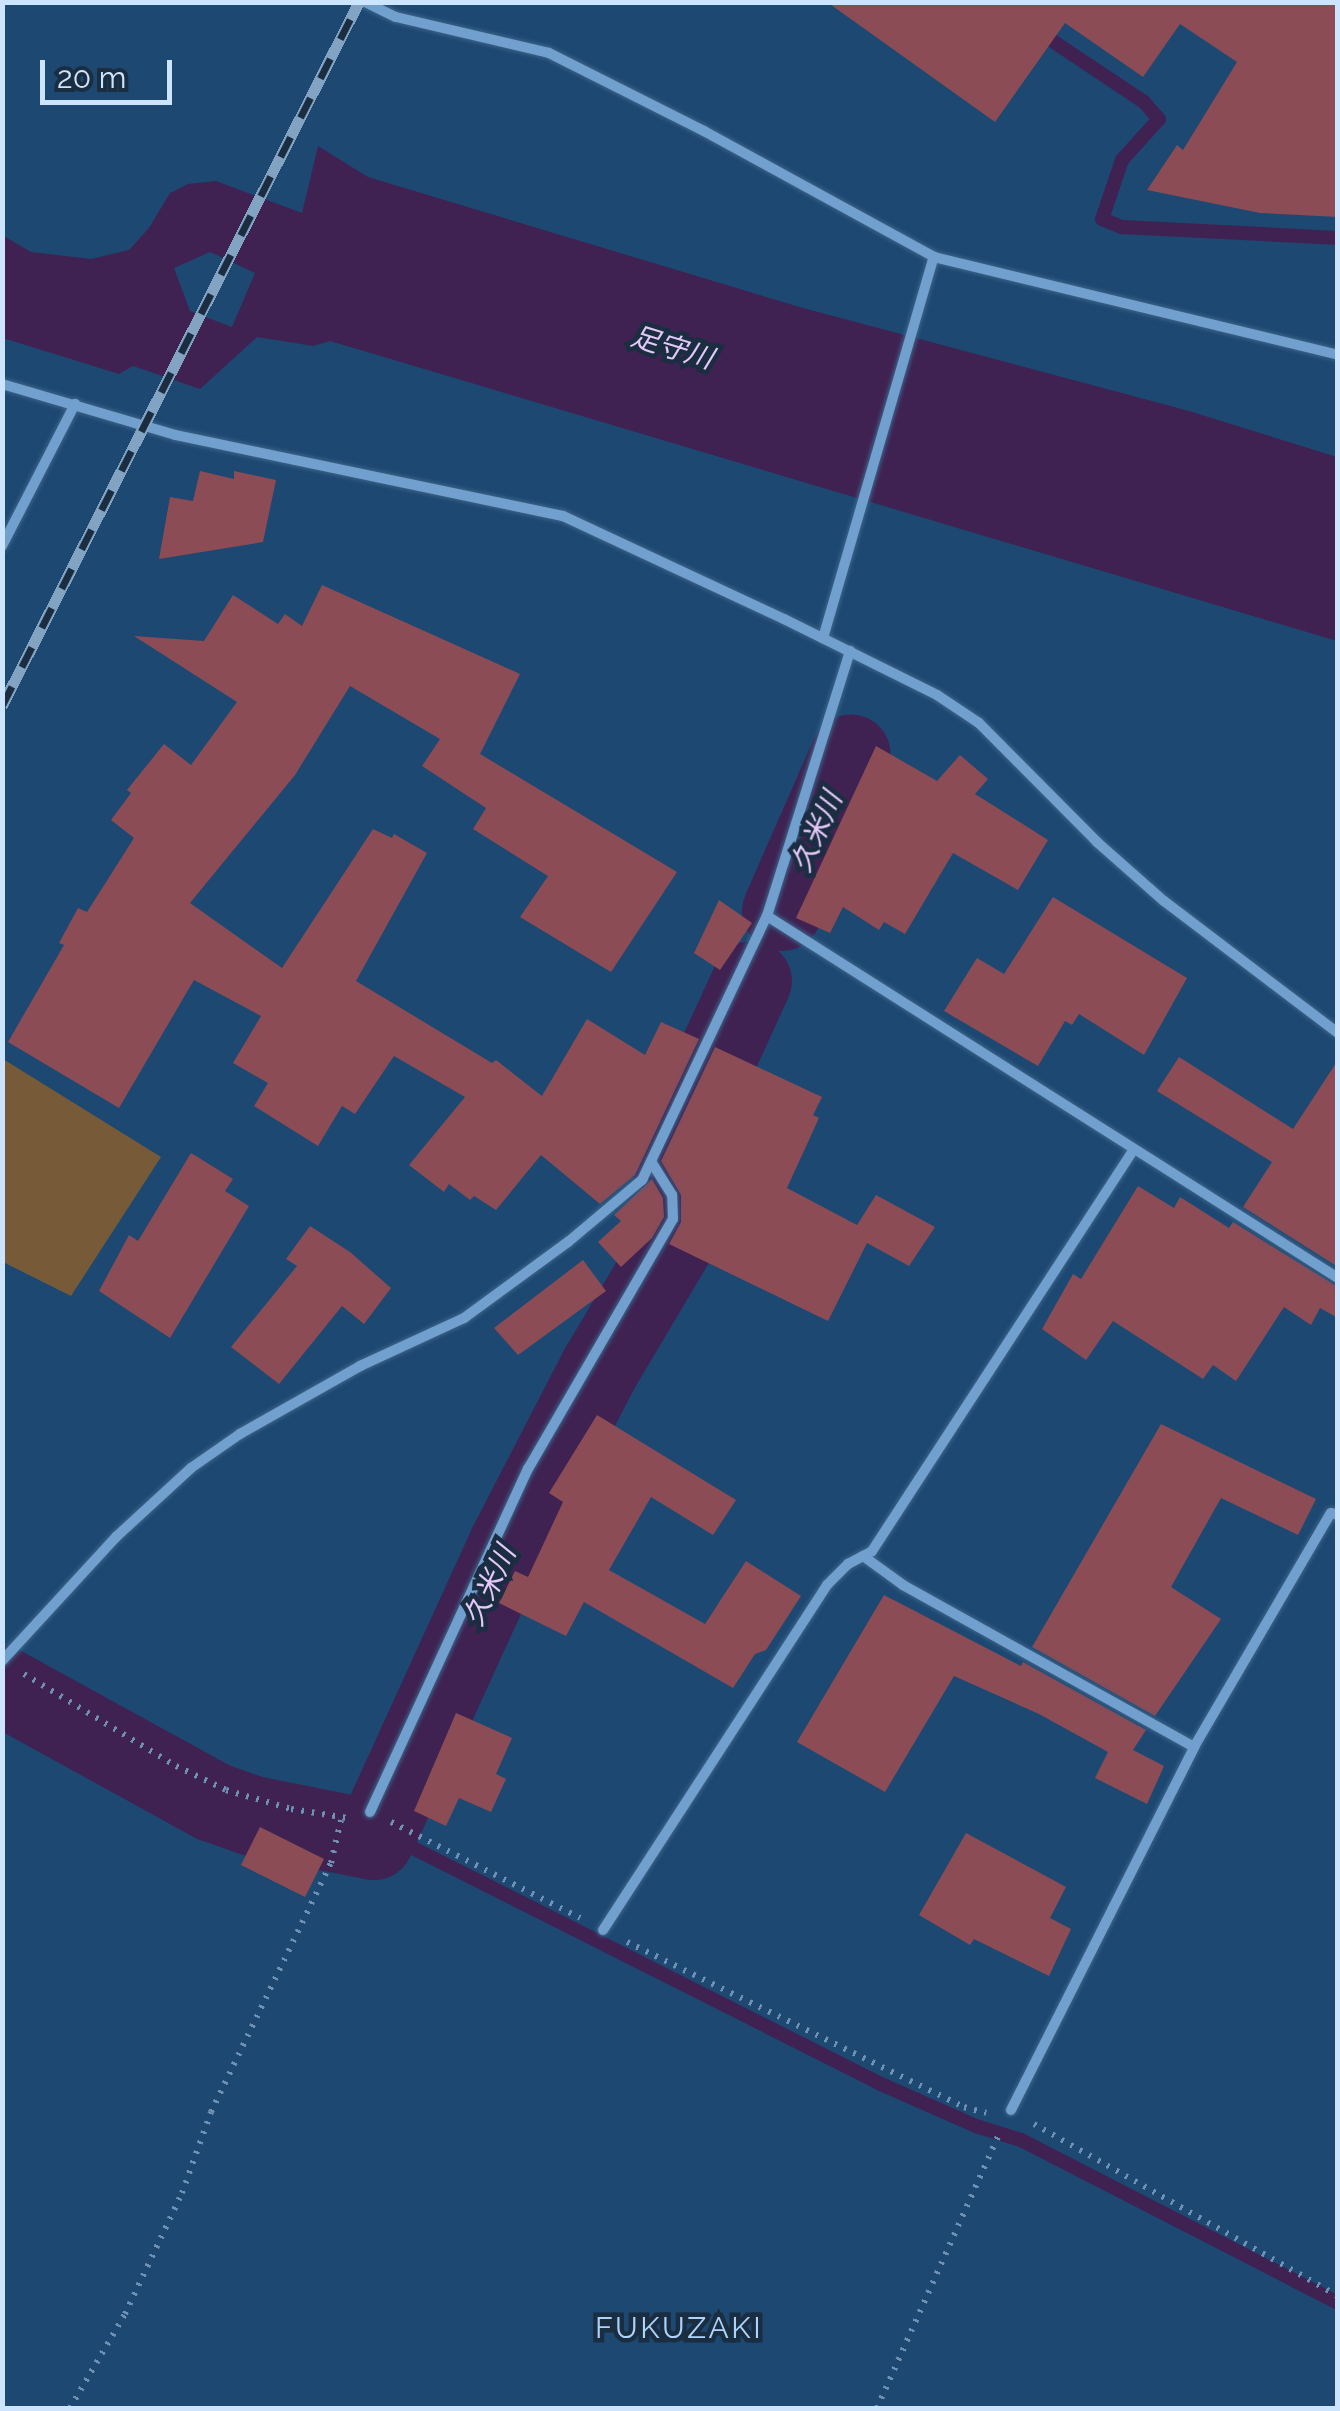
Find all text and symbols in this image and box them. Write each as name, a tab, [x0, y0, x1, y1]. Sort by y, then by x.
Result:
scale bar	[45, 40, 178, 102]
text: 20 m	[57, 60, 126, 95]
water label: 足守川	[627, 320, 717, 376]
water label: 久米川	[785, 787, 849, 877]
water label: 久米川	[457, 1541, 523, 1631]
district label: FUKUZAKI	[595, 2310, 763, 2346]

